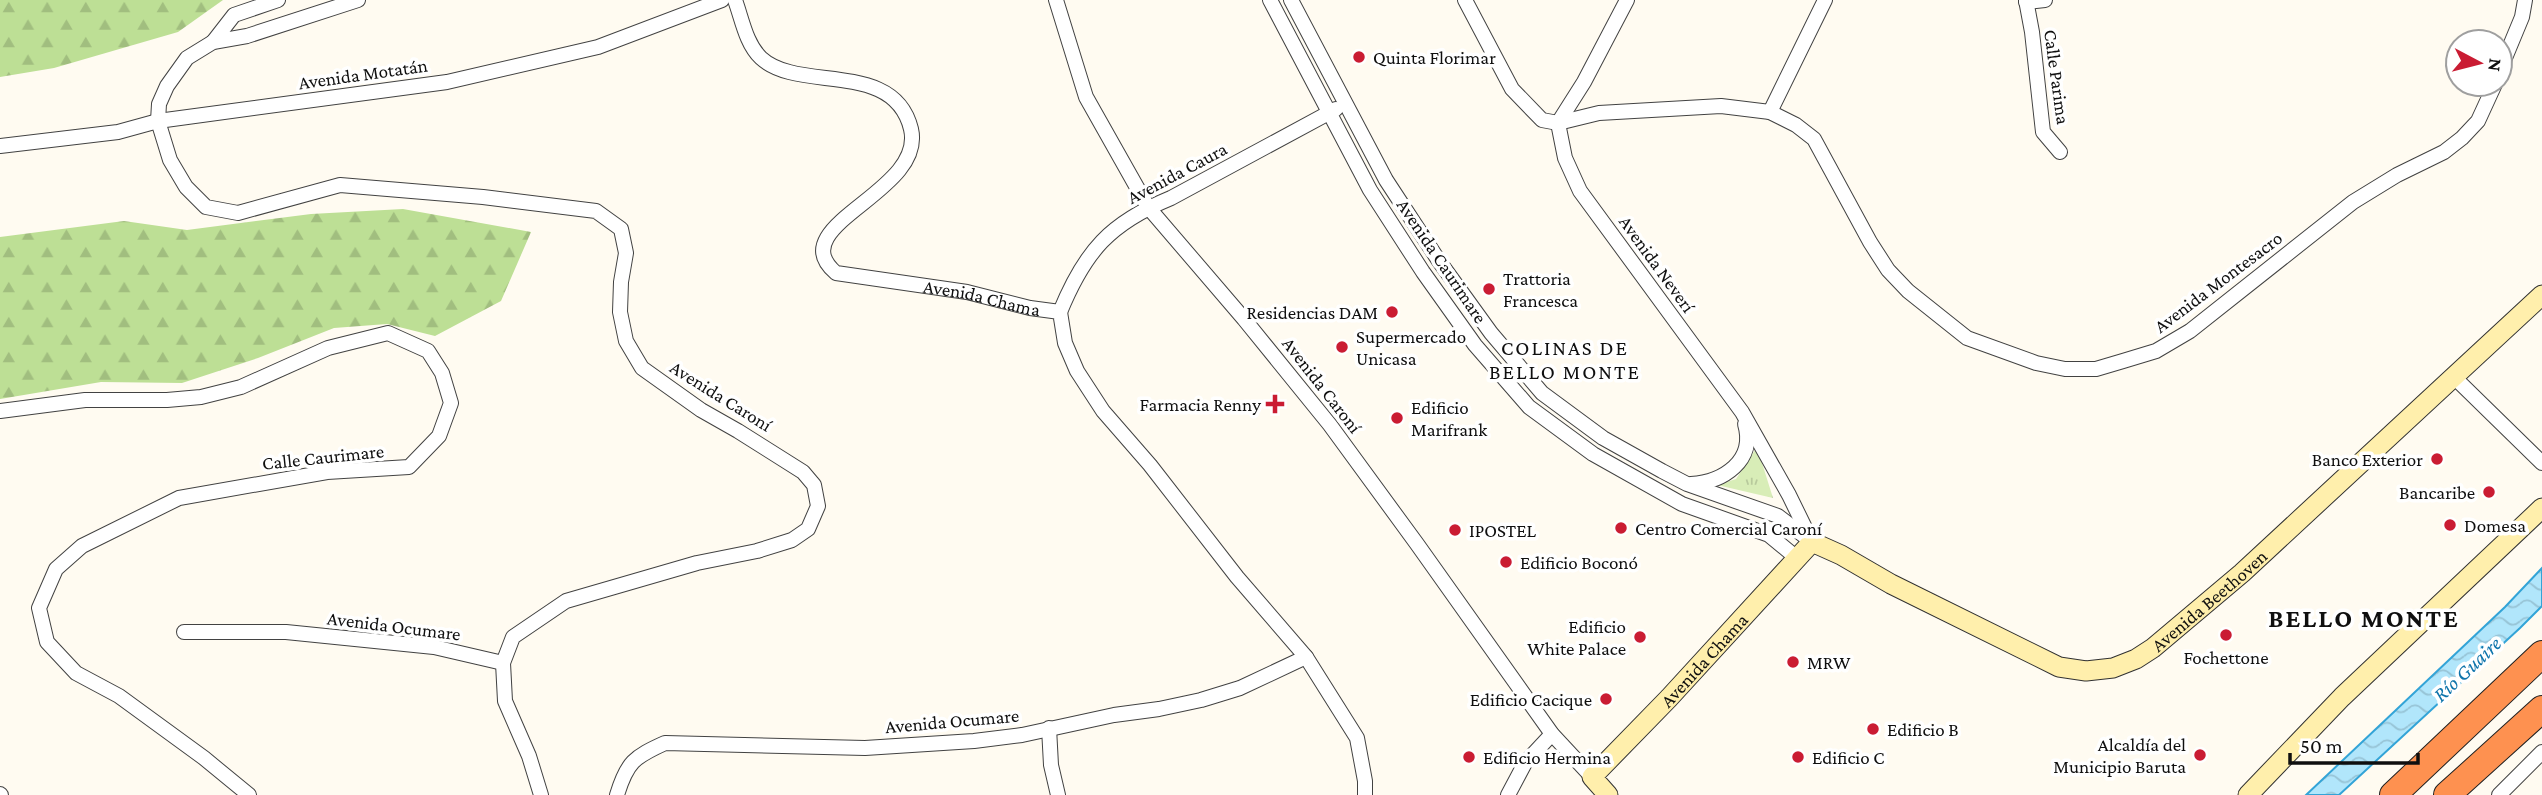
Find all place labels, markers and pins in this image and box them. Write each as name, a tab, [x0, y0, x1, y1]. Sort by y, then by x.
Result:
place label: Quinta Florimar	[1373, 47, 1496, 68]
marker: Quinta Florimar	[1351, 49, 1367, 65]
place label: Trattoria Francesca	[1503, 268, 1578, 311]
marker: Trattoria Francesca	[1481, 281, 1497, 297]
place label: Residencias DAM	[1247, 302, 1378, 323]
marker: Residencias DAM	[1384, 304, 1400, 320]
place label: Supermercado Unicasa	[1356, 326, 1466, 369]
marker: Supermercado Unicasa	[1334, 339, 1350, 355]
place label: Farmacia Renny	[1139, 394, 1261, 415]
marker: Farmacia Renny	[1267, 396, 1283, 412]
place label: Edificio Marifrank	[1411, 397, 1488, 440]
marker: Edificio Marifrank	[1389, 410, 1405, 426]
place label: Banco Exterior	[2312, 449, 2423, 470]
marker: Banco Exterior	[2429, 451, 2445, 467]
place label: Bancaribe	[2399, 482, 2475, 503]
marker: Bancaribe	[2481, 484, 2497, 500]
place label: Domesa	[2464, 515, 2526, 536]
marker: Domesa	[2442, 517, 2458, 533]
place label: Centro Comercial Caroní	[1635, 518, 1823, 539]
place label: IPOSTEL	[1469, 520, 1536, 541]
marker: Centro Comercial Caroní	[1613, 520, 1629, 536]
marker: IPOSTEL	[1447, 522, 1463, 538]
place label: Edificio Boconó	[1520, 552, 1638, 573]
marker: Edificio Boconó	[1498, 554, 1514, 570]
place label: Edificio White Palace	[1527, 616, 1626, 659]
marker: Fochettone	[2218, 627, 2234, 643]
marker: Edificio White Palace	[1632, 629, 1648, 645]
place label: Fochettone	[2183, 647, 2269, 668]
place label: MRW	[1807, 652, 1851, 673]
marker: MRW	[1785, 654, 1801, 670]
place label: Edificio Cacique	[1470, 689, 1592, 710]
marker: Edificio Cacique	[1598, 691, 1614, 707]
place label: Edificio B	[1887, 719, 1959, 740]
marker: Edificio B	[1865, 721, 1881, 737]
place label: Alcaldía del Municipio Baruta	[2053, 734, 2186, 777]
place label: Edificio Hermina	[1483, 747, 1611, 768]
place label: Edificio C	[1812, 747, 1885, 768]
marker: Alcaldía del Municipio Baruta	[2192, 747, 2208, 763]
marker: Edificio Hermina	[1461, 749, 1477, 765]
marker: Edificio C	[1790, 749, 1806, 765]

